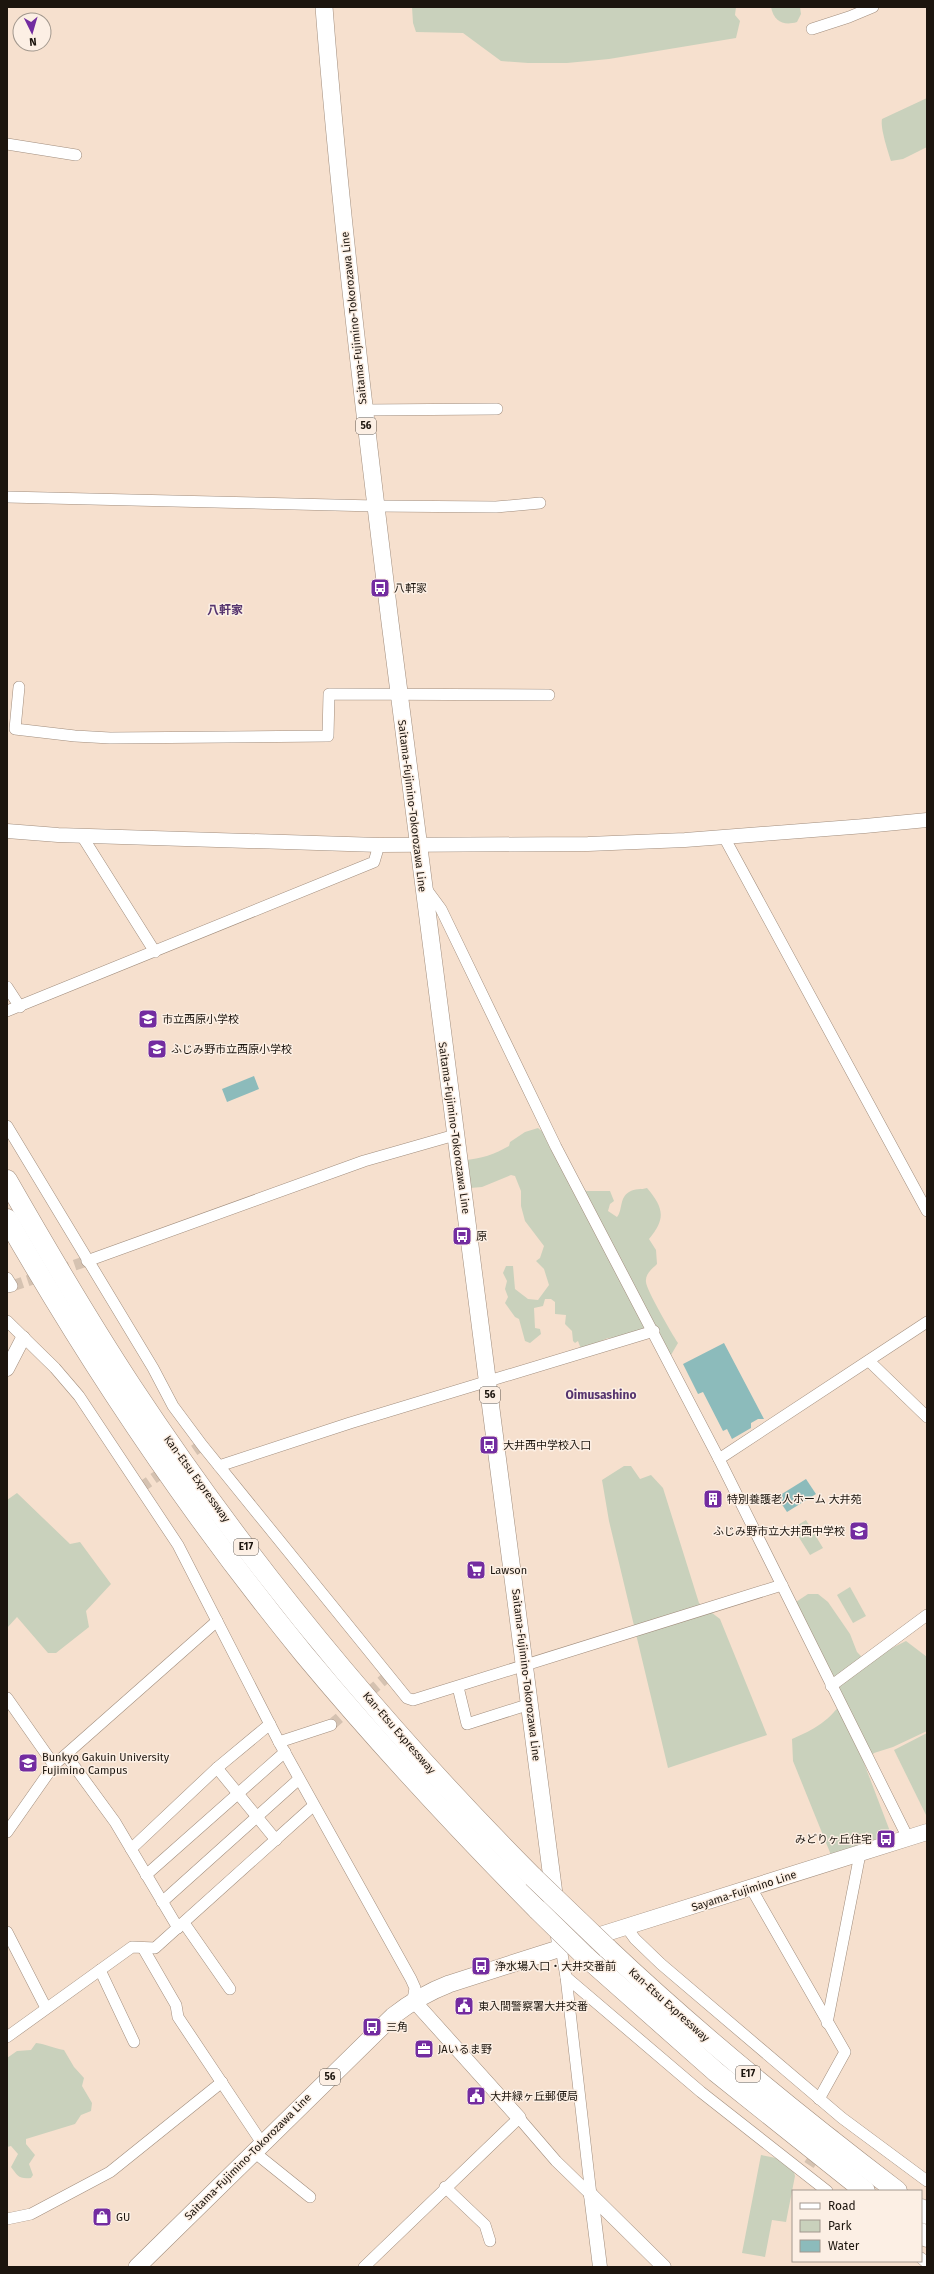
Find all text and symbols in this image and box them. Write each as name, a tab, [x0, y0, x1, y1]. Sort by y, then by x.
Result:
north arrow	[12, 12, 52, 52]
text: N	[29, 35, 37, 48]
street label: Saitama-Fujimino-Tokorozawa Line	[338, 231, 370, 405]
road number: 56	[356, 418, 376, 434]
bus stop icon: 八軒家	[369, 577, 391, 599]
place label: 八軒家	[394, 582, 427, 595]
district label: 八軒家	[207, 603, 243, 617]
street label: Saitama-Fujimino-Tokorozawa Line	[395, 719, 429, 893]
school or university icon: 市立西原小学校	[137, 1008, 159, 1030]
place label: 市立西原小学校	[162, 1013, 239, 1026]
school or university icon: ふじみ野市立西原小学校	[146, 1038, 168, 1060]
street label: Saitama-Fujimino-Tokorozawa Line	[435, 1041, 473, 1215]
place label: ふじみ野市立西原小学校	[171, 1043, 292, 1056]
bus stop icon: 原	[451, 1225, 473, 1247]
place label: 原	[476, 1230, 487, 1243]
road number: 56	[480, 1387, 500, 1403]
district label: Oimusashino	[566, 1388, 636, 1402]
street label: Kan-Etsu Expressway	[161, 1433, 233, 1525]
bus stop icon: 大井西中学校入口	[478, 1434, 500, 1456]
place label: 大井西中学校入口	[503, 1439, 591, 1452]
building icon: 特別養護老人ホーム 大井苑	[702, 1488, 724, 1510]
place label: 特別養護老人ホーム 大井苑	[727, 1493, 862, 1506]
school or university icon: ふじみ野市立大井西中学校	[848, 1520, 870, 1542]
place label: ふじみ野市立大井西中学校	[713, 1525, 845, 1538]
road number: E17	[234, 1539, 258, 1555]
supermarket icon: Lawson	[465, 1559, 487, 1581]
place label: Lawson	[490, 1564, 527, 1577]
street label: Saitama-Fujimino-Tokorozawa Line	[509, 1588, 543, 1762]
street label: Kan-Etsu Expressway	[360, 1689, 438, 1777]
place label: Bunkyo Gakuin University Fujimino Campus	[42, 1751, 170, 1777]
school or university icon: Bunkyo Gakuin University Fujimino Campus	[17, 1752, 39, 1774]
bus stop icon: みどりヶ丘住宅	[875, 1828, 897, 1850]
place label: みどりヶ丘住宅	[795, 1833, 872, 1846]
street label: Sayama-Fujimino Line	[690, 1868, 798, 1914]
bus stop icon: 浄水場入口・大井交番前	[470, 1955, 492, 1977]
place label: 浄水場入口・大井交番前	[495, 1960, 616, 1973]
street label: Kan-Etsu Expressway	[626, 1965, 712, 2045]
public building icon: 東入間警察署大井交番	[453, 1995, 475, 2017]
place label: 東入間警察署大井交番	[478, 2000, 588, 2013]
bus stop icon: 三角	[361, 2016, 383, 2038]
place label: 三角	[386, 2021, 408, 2034]
office icon: JAいるま野	[413, 2038, 435, 2060]
place label: JAいるま野	[438, 2043, 492, 2056]
road number: E17	[736, 2066, 760, 2082]
road number: 56	[320, 2069, 340, 2085]
public building icon: 大井緑ヶ丘郵便局	[465, 2085, 487, 2107]
place label: 大井緑ヶ丘郵便局	[490, 2090, 578, 2103]
street label: Saitama-Fujimino-Tokorozawa Line	[182, 2091, 314, 2223]
legend	[792, 2190, 922, 2262]
text: Road	[828, 2199, 856, 2213]
shop icon: GU	[91, 2206, 113, 2228]
place label: GU	[116, 2211, 130, 2224]
text: Park	[828, 2219, 852, 2233]
text: Water	[828, 2239, 860, 2253]

